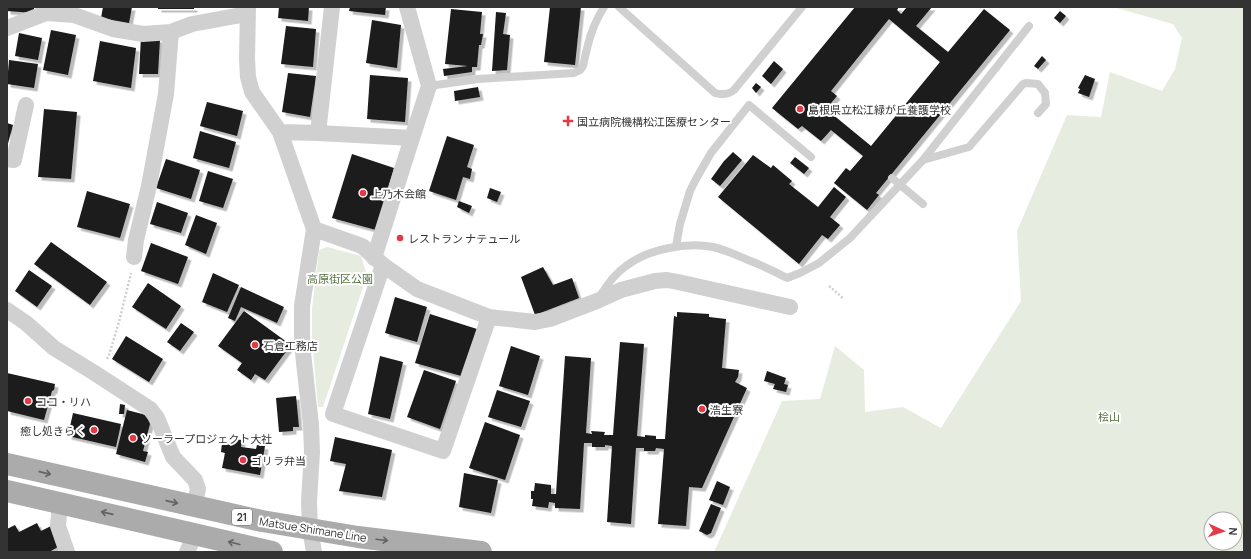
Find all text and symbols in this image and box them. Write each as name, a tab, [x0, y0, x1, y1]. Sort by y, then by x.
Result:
place label: 島根県立松江緑が丘養護学校	[808, 102, 951, 117]
marker: 島根県立松江緑が丘養護学校	[795, 104, 805, 114]
place label: 国立病院機構松江医療センター	[577, 114, 731, 129]
marker: 国立病院機構松江医療センター	[562, 115, 574, 127]
place label: 上乃木会館	[371, 186, 426, 201]
marker: 上乃木会館	[358, 188, 368, 198]
place label: レストラン ナテュール	[408, 231, 520, 246]
marker: レストラン ナテュール	[395, 233, 405, 243]
park label: 高原街区公園	[307, 271, 373, 286]
place label: 石倉工務店	[263, 338, 318, 353]
marker: 石倉工務店	[250, 340, 260, 350]
place label: ココ・リハ	[36, 394, 91, 409]
marker: ココ・リハ	[23, 396, 33, 406]
place label: 浩生寮	[710, 402, 743, 417]
marker: 浩生寮	[697, 404, 707, 414]
park label: 桧山	[1098, 409, 1120, 424]
place label: 癒し処きらく	[20, 423, 86, 438]
marker: 癒し処きらく	[89, 425, 99, 435]
place label: ソーラープロジェクト大社	[141, 431, 272, 446]
marker: ソーラープロジェクト大社	[128, 433, 138, 443]
place label: ゴリラ弁当	[251, 453, 306, 468]
marker: ゴリラ弁当	[238, 455, 248, 465]
one-way arrow	[38, 469, 51, 477]
one-way arrow	[165, 498, 178, 506]
one-way arrow	[101, 509, 114, 517]
road number: 21	[232, 509, 252, 525]
north arrow	[1203, 511, 1243, 551]
street label: Matsue Shimane Line	[258, 513, 368, 545]
text: N	[1226, 527, 1241, 536]
one-way arrow	[375, 536, 388, 544]
one-way arrow	[227, 539, 240, 546]

